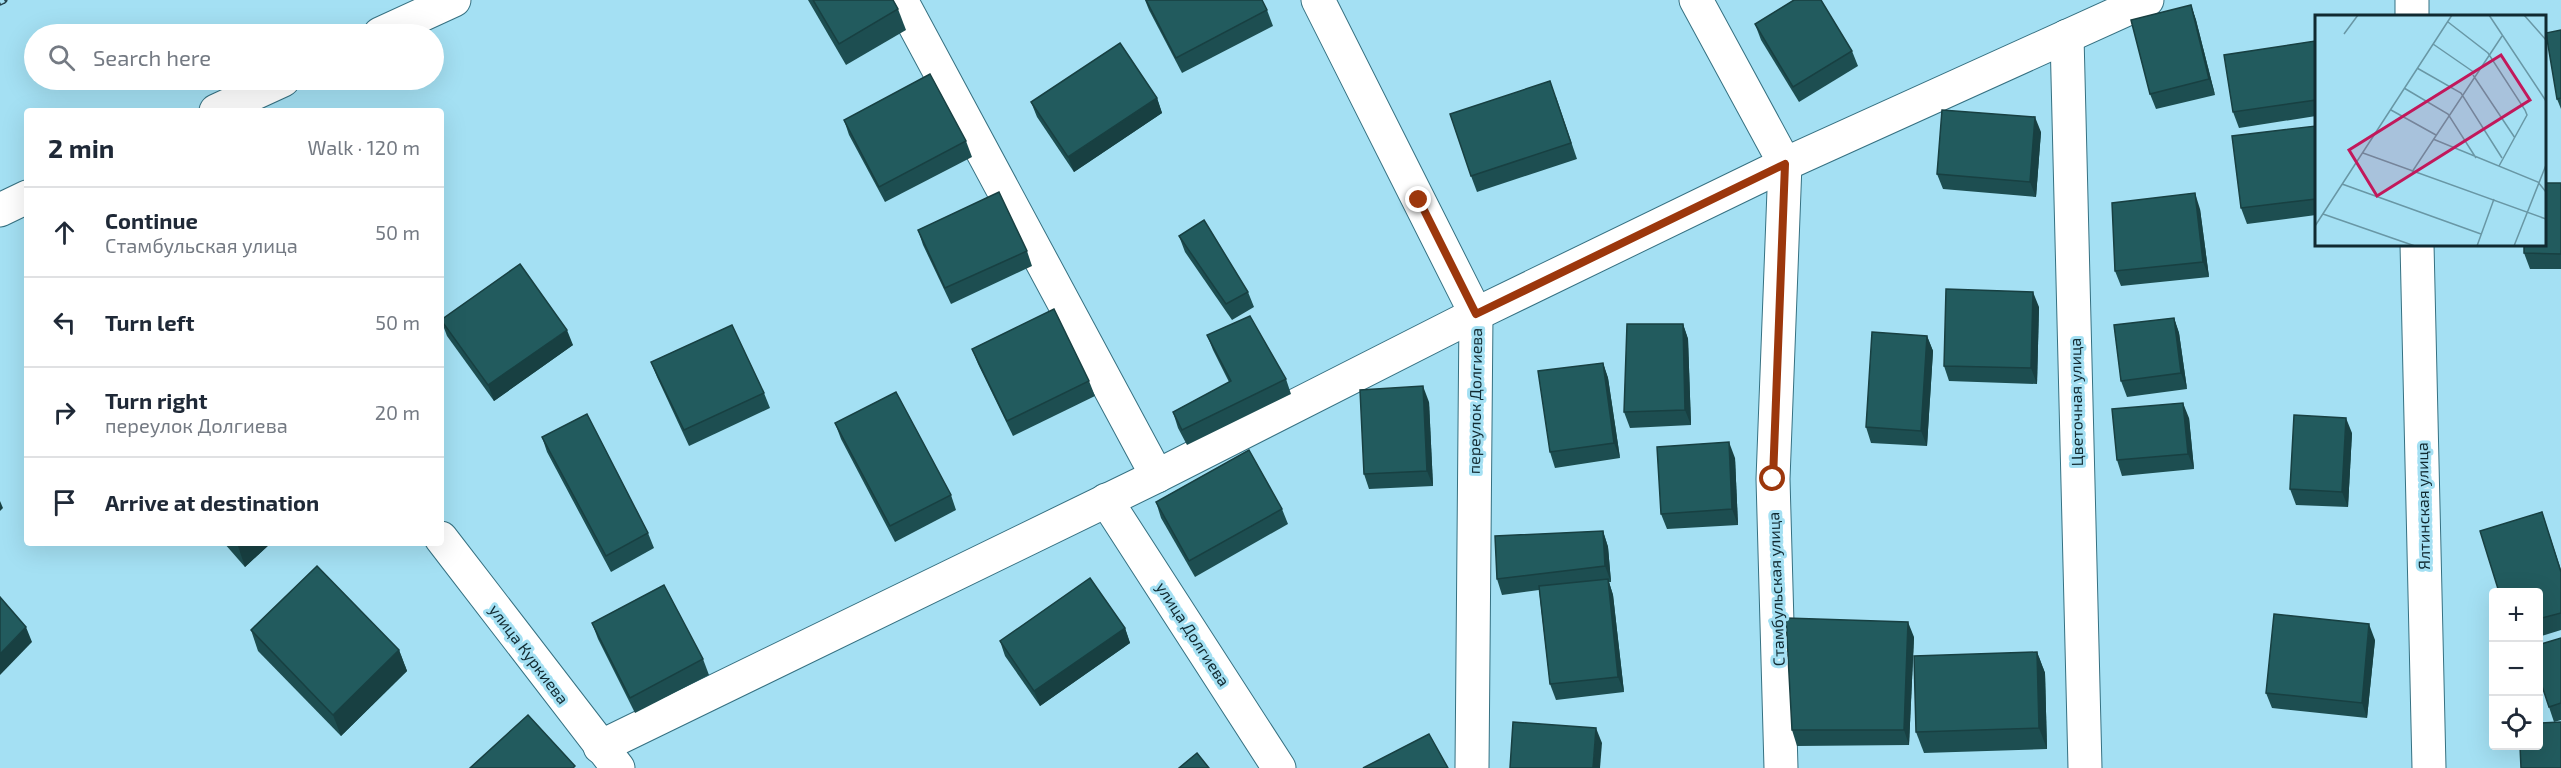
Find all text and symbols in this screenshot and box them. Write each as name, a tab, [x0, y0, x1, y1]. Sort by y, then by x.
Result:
inset map	[2315, 15, 2546, 246]
search box	[24, 24, 444, 90]
icon: search	[45, 41, 78, 74]
text: Search here	[93, 44, 211, 70]
text: 2 min	[48, 132, 114, 163]
text: Walk · 120 m	[308, 135, 420, 159]
route end	[1405, 186, 1431, 212]
text: Continue	[105, 207, 198, 233]
icon: ahead	[48, 216, 81, 249]
text: 50 m	[375, 220, 420, 244]
text: Стамбульская улица	[105, 233, 298, 257]
icon: left	[48, 306, 81, 339]
text: Turn left	[105, 309, 194, 335]
text: 50 m	[375, 310, 420, 334]
street label: переулок Долгиева	[1464, 328, 1486, 474]
street label: Цветочная улица	[2065, 337, 2087, 467]
text: Turn right	[105, 387, 207, 413]
icon: right	[48, 396, 81, 429]
text: 20 m	[375, 400, 420, 424]
text: переулок Долгиева	[105, 413, 288, 437]
street label: Ялтинская улица	[2412, 442, 2434, 570]
route start	[1759, 465, 1785, 491]
icon: arrive	[48, 486, 81, 519]
text: Arrive at destination	[105, 489, 319, 515]
street label: Стамбульская улица	[1763, 512, 1789, 666]
street label: улица Долгиева	[1152, 578, 1234, 690]
map controls	[2489, 588, 2543, 750]
button: +	[2489, 588, 2543, 642]
street label: улица Куркиева	[485, 600, 573, 708]
button: −	[2489, 642, 2543, 696]
button: locate	[2489, 696, 2543, 750]

